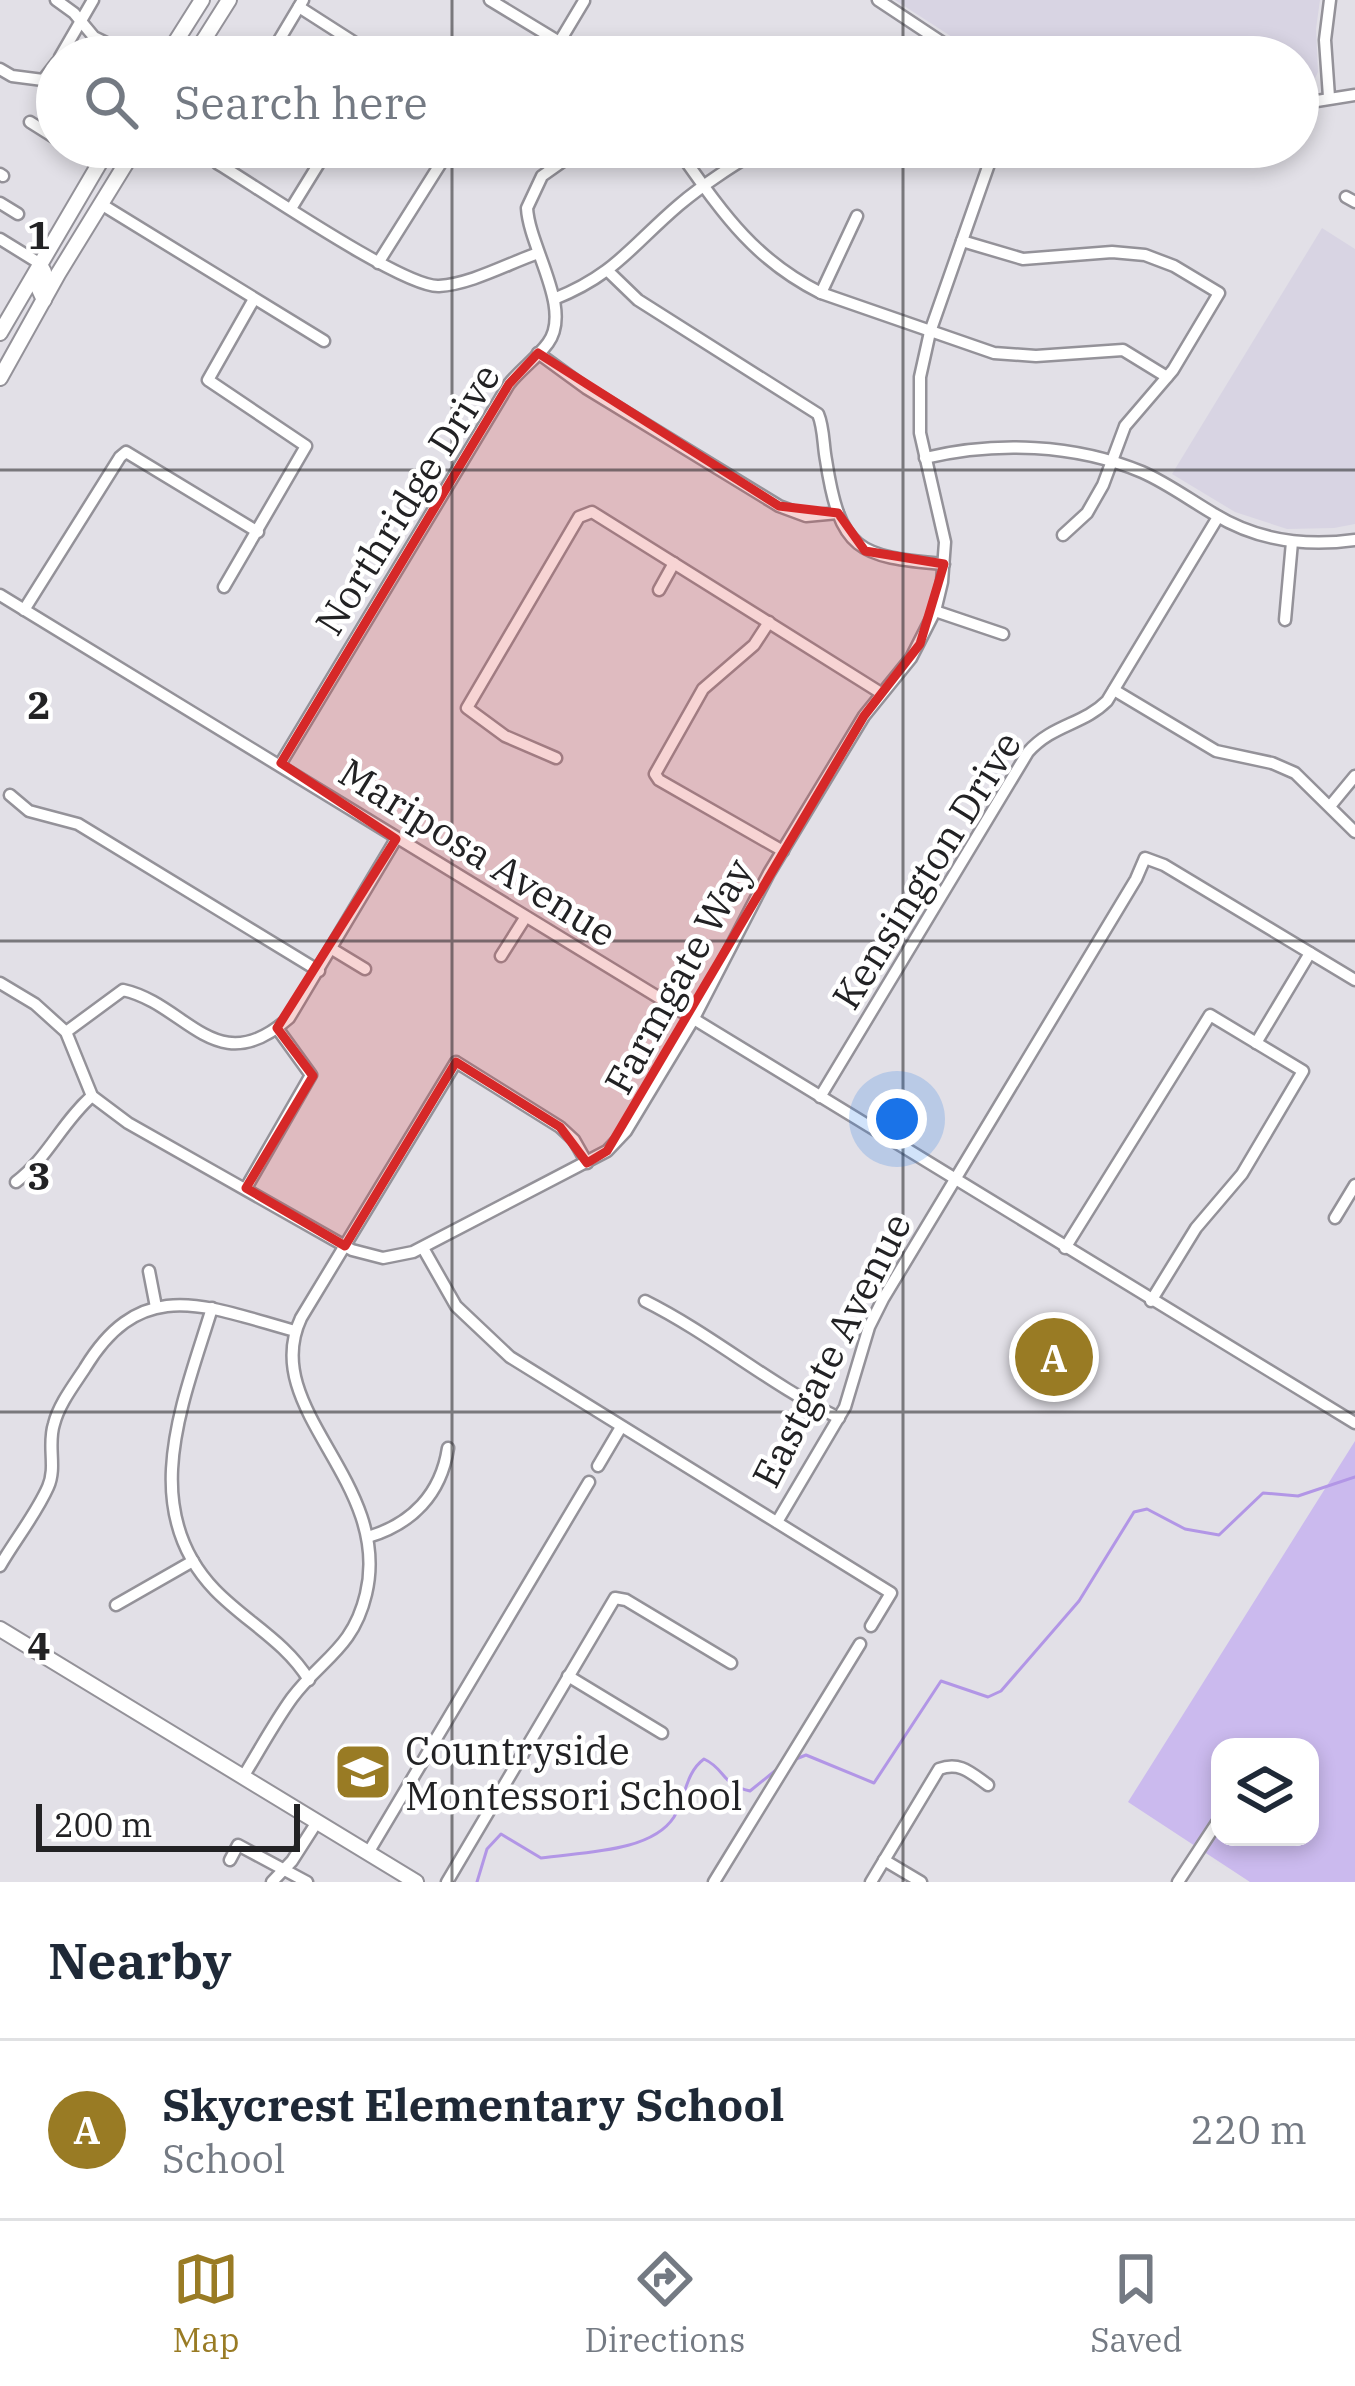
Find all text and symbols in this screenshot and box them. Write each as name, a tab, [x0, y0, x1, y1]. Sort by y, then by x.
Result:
search box	[36, 36, 1319, 168]
icon: search	[78, 69, 144, 135]
text: Search here	[174, 73, 428, 131]
text: 1	[27, 209, 51, 260]
street label: Northridge Drive	[303, 354, 511, 644]
text: 2	[27, 679, 51, 730]
street label: Kensington Drive	[820, 722, 1032, 1018]
street label: Mariposa Avenue	[330, 746, 626, 958]
street label: Farmgate Way	[592, 849, 764, 1103]
your location	[867, 1089, 927, 1149]
text: 3	[27, 1150, 51, 1201]
street label: Eastgate Avenue	[740, 1204, 922, 1496]
pin: A	[1015, 1312, 1093, 1402]
text: 4	[27, 1620, 51, 1671]
place label: Countryside Montessori School	[405, 1725, 743, 1821]
map controls	[1211, 1738, 1319, 1846]
button: layers	[1211, 1738, 1319, 1846]
school or university icon: Countryside Montessori School	[332, 1741, 394, 1803]
scale bar	[36, 1798, 300, 1851]
text: 200 m	[54, 1803, 153, 1846]
text: Nearby	[48, 1927, 232, 1993]
text: Skycrest Elementary School	[162, 2075, 784, 2133]
text: A	[73, 2104, 101, 2155]
text: 220 m	[1191, 2104, 1307, 2155]
text: School	[162, 2133, 285, 2184]
tab: Map	[172, 2246, 239, 2361]
tab: Directions	[584, 2246, 745, 2361]
tab: Saved	[1090, 2246, 1183, 2361]

